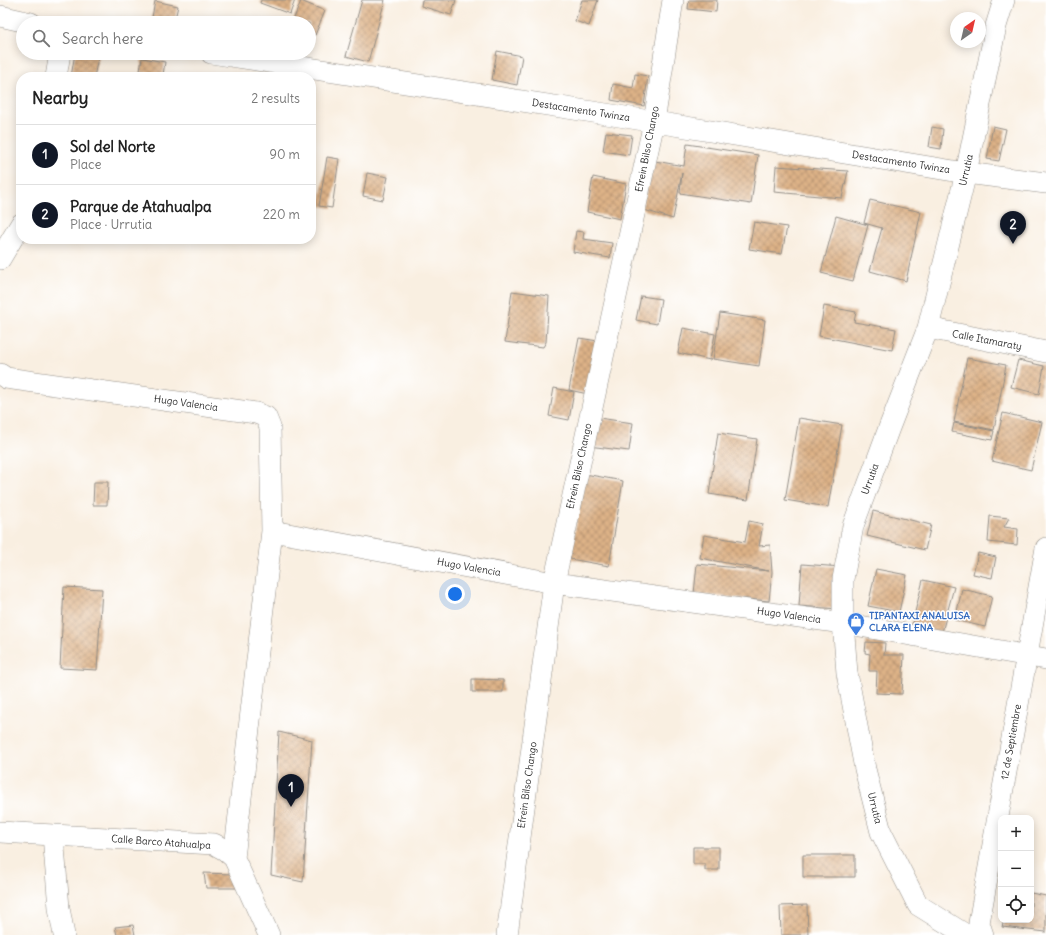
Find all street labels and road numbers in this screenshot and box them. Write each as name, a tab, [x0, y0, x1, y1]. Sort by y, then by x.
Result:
street label: Destacamento Twinza	[531, 96, 631, 124]
street label: Efrein Bilso Chango	[632, 105, 662, 193]
street label: Destacamento Twinza	[851, 148, 951, 176]
street label: Urrutia	[956, 153, 976, 187]
street label: Calle Itamaraty	[951, 327, 1023, 353]
street label: Hugo Valencia	[153, 392, 219, 414]
street label: Efrein Bilso Chango	[564, 422, 595, 510]
street label: Urrutia	[858, 461, 882, 496]
street label: Hugo Valencia	[436, 555, 502, 579]
street label: Hugo Valencia	[756, 604, 822, 626]
street label: 12 de Septiembre	[998, 703, 1024, 781]
street label: Efrein Bilso Chango	[514, 741, 540, 829]
street label: Urrutia	[865, 791, 885, 825]
street label: Calle Barco Atahualpa	[111, 832, 212, 852]

